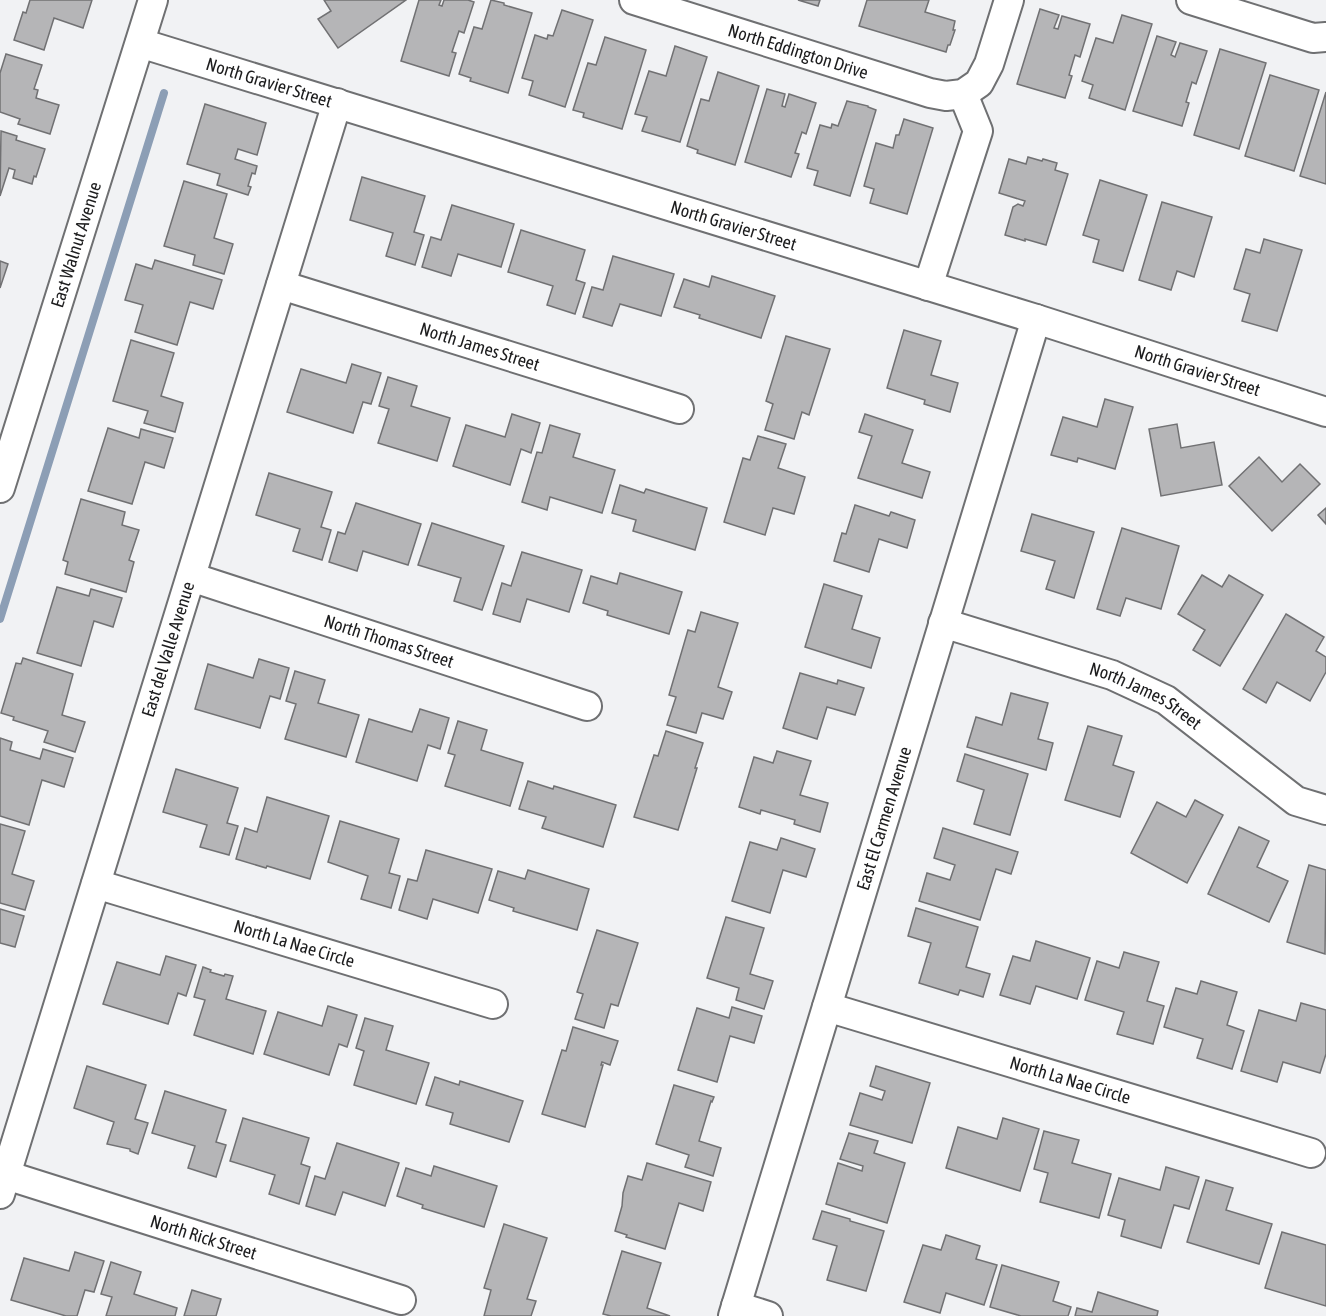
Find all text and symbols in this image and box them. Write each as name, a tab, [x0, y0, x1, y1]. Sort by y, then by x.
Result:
street label: North Eddington Drive	[726, 19, 871, 83]
street label: North Gravier Street	[204, 53, 335, 112]
street label: East Walnut Avenue	[46, 179, 105, 310]
street label: North Gravier Street	[668, 196, 799, 255]
street label: North James Street	[417, 318, 542, 375]
street label: North Gravier Street	[1132, 340, 1263, 400]
street label: East del Valle Avenue	[137, 579, 199, 720]
street label: North Thomas Street	[321, 610, 456, 672]
street label: North James Street	[1087, 658, 1206, 734]
street label: East El Carmen Avenue	[852, 744, 915, 893]
street label: North La Nae Circle	[231, 915, 357, 972]
street label: North La Nae Circle	[1007, 1052, 1133, 1108]
street label: North Rick Street	[148, 1210, 259, 1264]

